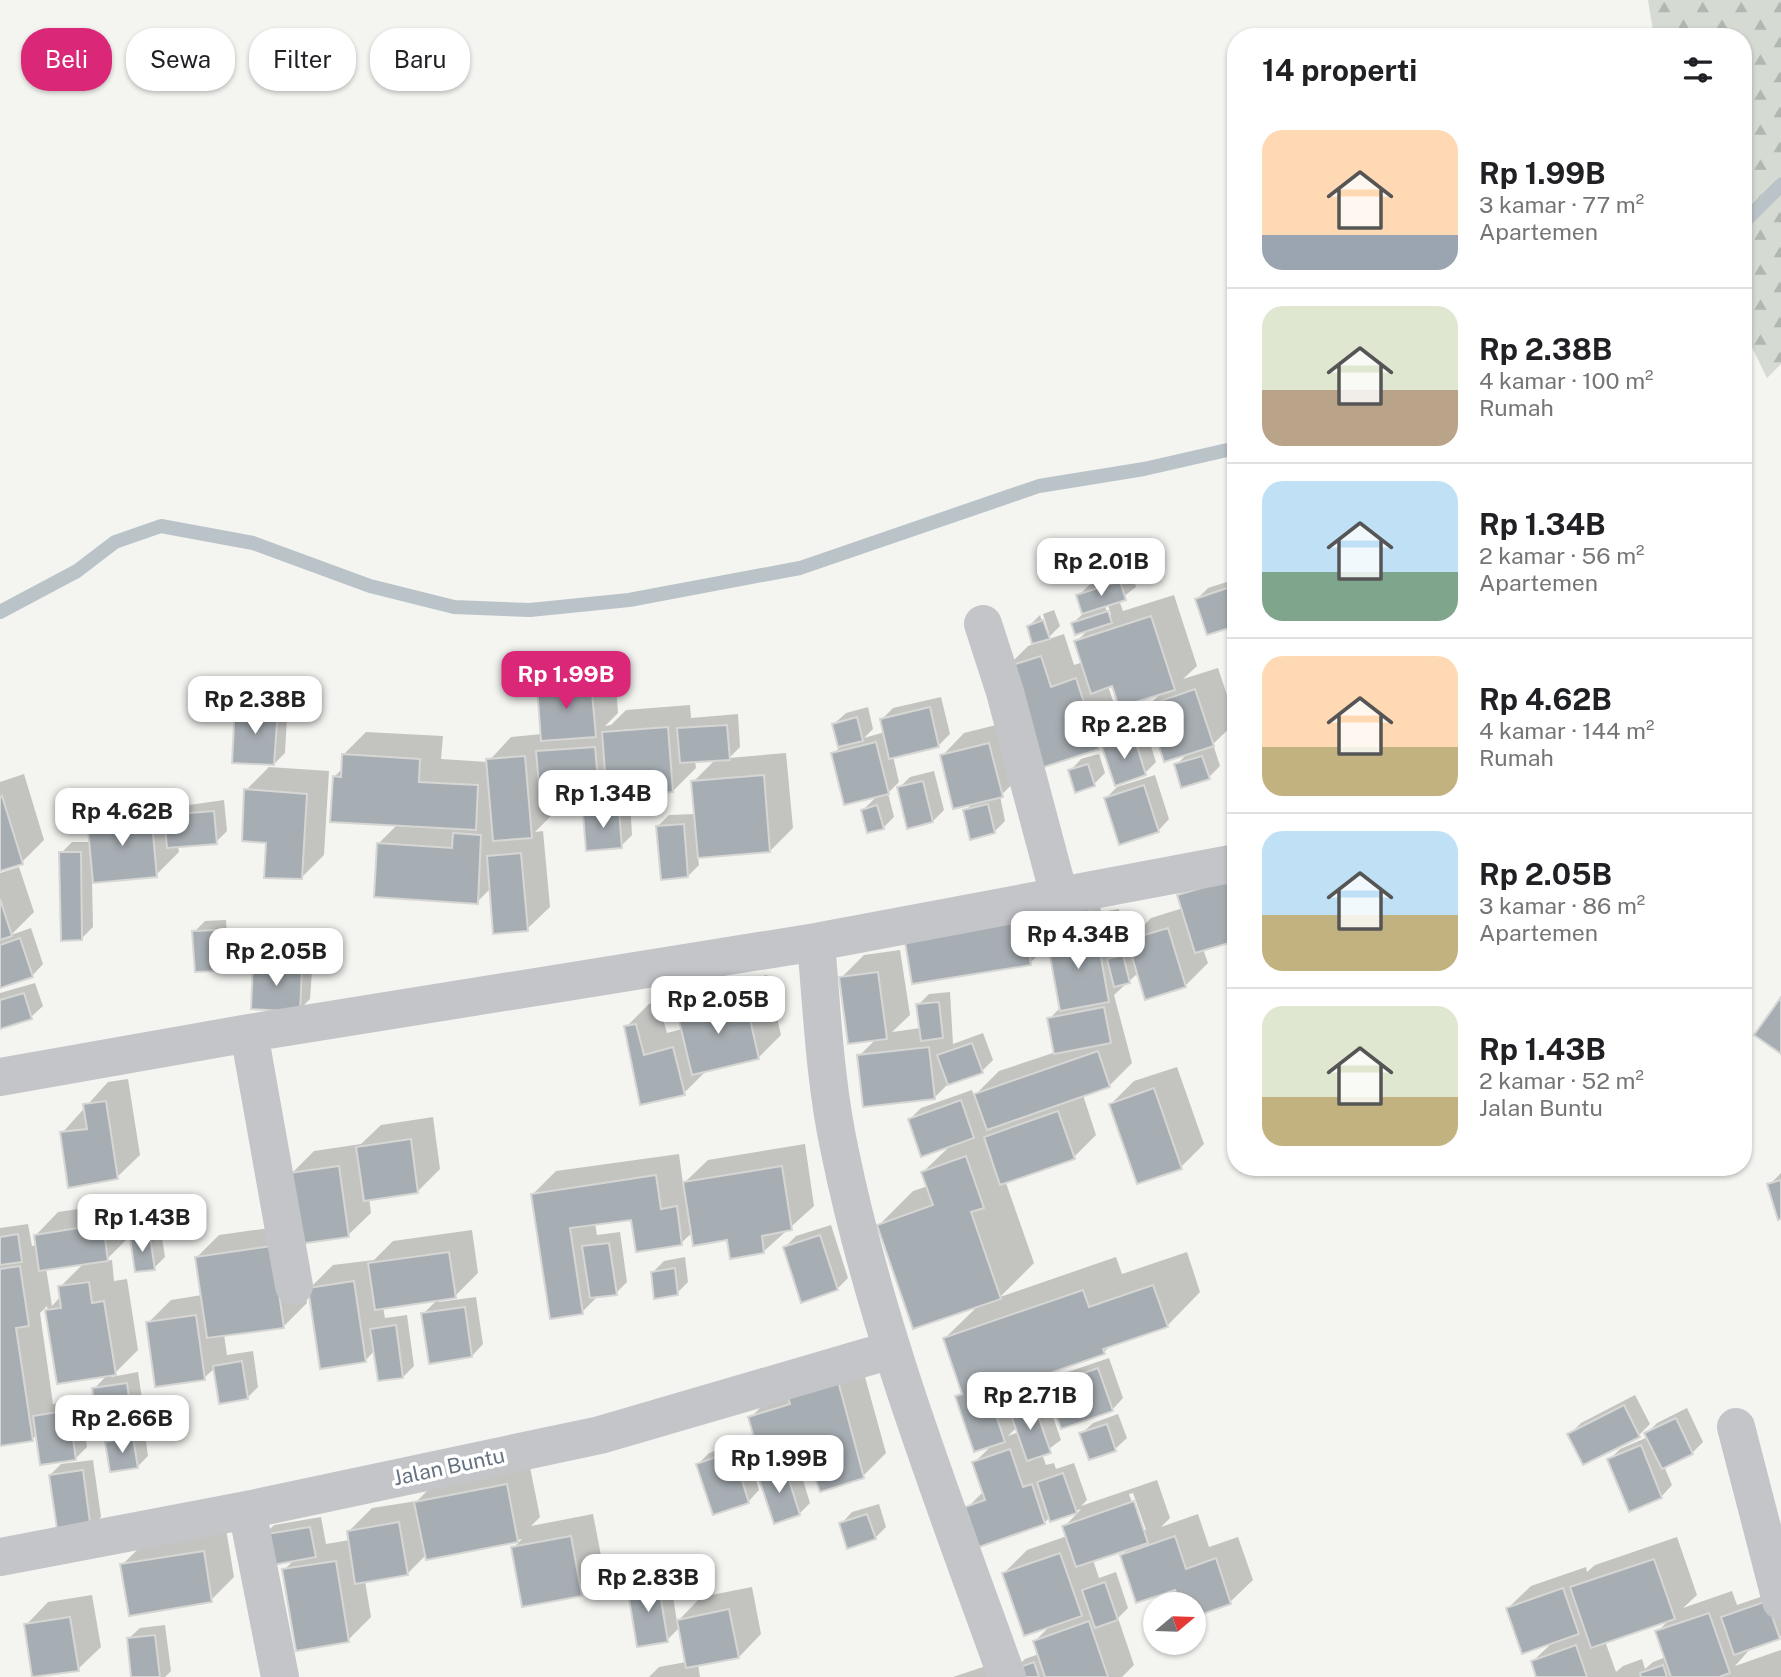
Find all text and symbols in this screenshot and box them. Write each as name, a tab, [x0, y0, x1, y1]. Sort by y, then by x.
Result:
chip: Beli	[21, 28, 112, 91]
chip: Sewa	[126, 28, 235, 91]
chip: Filter	[249, 28, 356, 91]
chip: Baru	[370, 28, 470, 91]
icon: filters	[1679, 51, 1717, 89]
text: 14 properti	[1262, 52, 1417, 88]
text: Rp 1.99B	[1479, 155, 1606, 191]
icon: home	[1318, 158, 1402, 242]
text: 3 kamar · 77 m²	[1479, 191, 1644, 218]
text: Apartemen	[1479, 218, 1598, 245]
text: Rp 2.38B	[1479, 331, 1612, 367]
icon: home	[1318, 334, 1402, 418]
text: 4 kamar · 100 m²	[1479, 367, 1654, 394]
text: Rumah	[1479, 394, 1554, 421]
text: Rp 1.34B	[1479, 506, 1606, 542]
icon: home	[1318, 509, 1402, 593]
pin: Rp 2.01B	[1029, 538, 1173, 598]
text: 2 kamar · 56 m²	[1479, 542, 1644, 569]
text: Rp 2.01B	[1053, 547, 1149, 574]
text: Apartemen	[1479, 569, 1598, 596]
pin: Rp 1.99B	[494, 652, 638, 711]
text: Rp 1.99B	[517, 660, 615, 687]
pin: Rp 2.38B	[183, 676, 327, 736]
text: Rp 4.62B	[1479, 681, 1612, 717]
icon: home	[1318, 684, 1402, 768]
text: Rp 2.38B	[204, 685, 306, 712]
pin: Rp 2.2B	[1059, 702, 1189, 761]
text: Rp 2.2B	[1081, 710, 1167, 737]
text: 4 kamar · 144 m²	[1479, 717, 1654, 744]
text: Rumah	[1479, 744, 1554, 771]
pin: Rp 1.34B	[531, 770, 675, 830]
text: Rp 1.34B	[554, 779, 652, 806]
pin: Rp 4.62B	[50, 788, 194, 848]
text: Rp 4.62B	[71, 797, 173, 824]
text: Rp 2.05B	[1479, 856, 1612, 892]
icon: home	[1318, 859, 1402, 943]
text: 3 kamar · 86 m²	[1479, 892, 1645, 919]
pin: Rp 4.34B	[1006, 912, 1150, 971]
text: Apartemen	[1479, 919, 1598, 946]
text: Rp 4.34B	[1027, 920, 1129, 947]
pin: Rp 2.05B	[204, 928, 348, 988]
text: Rp 2.05B	[225, 937, 327, 964]
pin: Rp 2.05B	[646, 976, 790, 1036]
text: Rp 2.05B	[667, 985, 769, 1012]
text: Rp 1.43B	[1479, 1031, 1606, 1067]
icon: home	[1318, 1034, 1402, 1118]
text: 2 kamar · 52 m²	[1479, 1067, 1644, 1094]
text: Jalan Buntu	[1479, 1094, 1603, 1121]
pin: Rp 1.43B	[70, 1194, 214, 1254]
text: Rp 1.43B	[93, 1203, 191, 1230]
pin: Rp 2.71B	[958, 1372, 1102, 1432]
text: Rp 2.71B	[983, 1381, 1077, 1408]
pin: Rp 2.66B	[50, 1396, 194, 1455]
text: Rp 2.66B	[71, 1404, 173, 1431]
pin: Rp 1.99B	[707, 1436, 851, 1495]
street label: Jalan Buntu	[391, 1443, 507, 1491]
text: Rp 1.99B	[730, 1444, 828, 1471]
pin: Rp 2.83B	[576, 1554, 720, 1614]
text: Rp 2.83B	[597, 1563, 699, 1590]
north arrow	[1143, 1592, 1206, 1656]
map controls	[1143, 1592, 1206, 1655]

